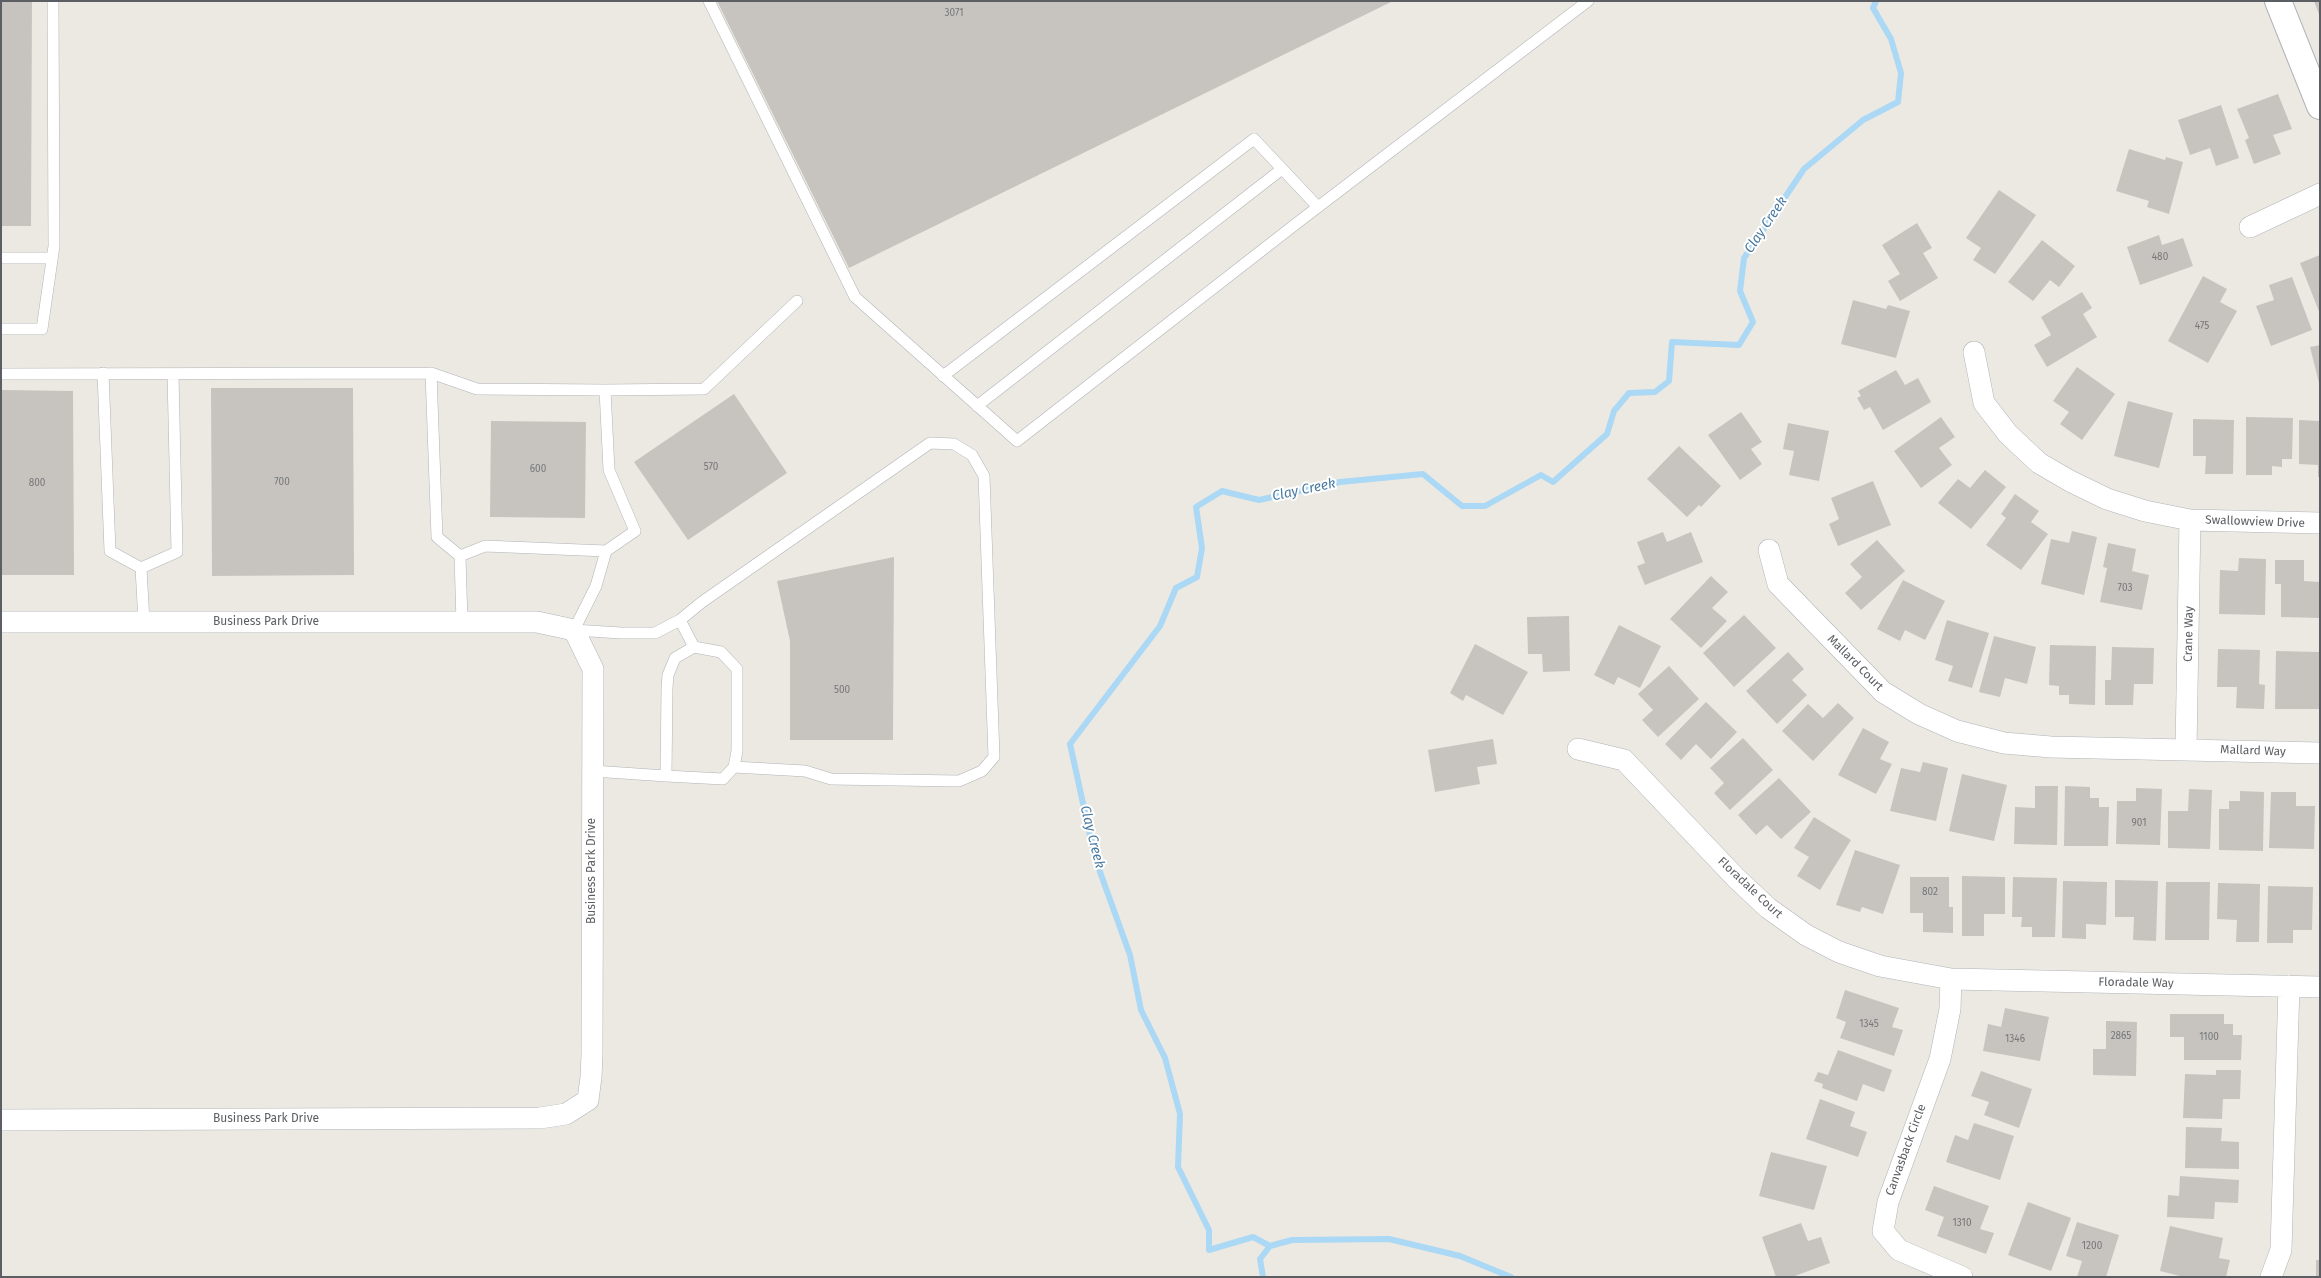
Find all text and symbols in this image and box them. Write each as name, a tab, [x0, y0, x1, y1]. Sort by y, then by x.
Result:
house number: 3071	[945, 7, 963, 19]
water label: Clay Creek	[1741, 194, 1791, 256]
house number: 480	[2152, 251, 2168, 263]
house number: 475	[2195, 320, 2209, 332]
house number: 570	[704, 461, 718, 473]
house number: 600	[530, 463, 546, 475]
water label: Clay Creek	[1271, 475, 1337, 505]
house number: 700	[274, 476, 290, 488]
house number: 800	[29, 477, 45, 489]
street label: Swallowview Drive	[2205, 513, 2305, 531]
house number: 703	[2118, 582, 2132, 594]
street label: Crane Way	[2181, 606, 2197, 662]
street label: Business Park Drive	[213, 615, 319, 629]
street label: Mallard Court	[1824, 632, 1886, 694]
house number: 500	[834, 684, 850, 696]
street label: Mallard Way	[2220, 743, 2286, 759]
water label: Clay Creek	[1076, 804, 1108, 870]
house number: 901	[2132, 817, 2146, 829]
street label: Business Park Drive	[585, 818, 599, 924]
street label: Floradale Court	[1715, 854, 1785, 922]
house number: 802	[1922, 886, 1938, 898]
street label: Floradale Way	[2098, 975, 2174, 991]
house number: 1345	[1859, 1018, 1879, 1030]
house number: 2865	[2111, 1030, 2131, 1042]
house number: 1100	[2199, 1031, 2219, 1043]
house number: 1346	[2005, 1033, 2025, 1045]
street label: Canvasback Circle	[1883, 1102, 1929, 1198]
street label: Business Park Drive	[213, 1112, 319, 1126]
house number: 1310	[1953, 1217, 1971, 1229]
house number: 1200	[2082, 1240, 2102, 1252]

